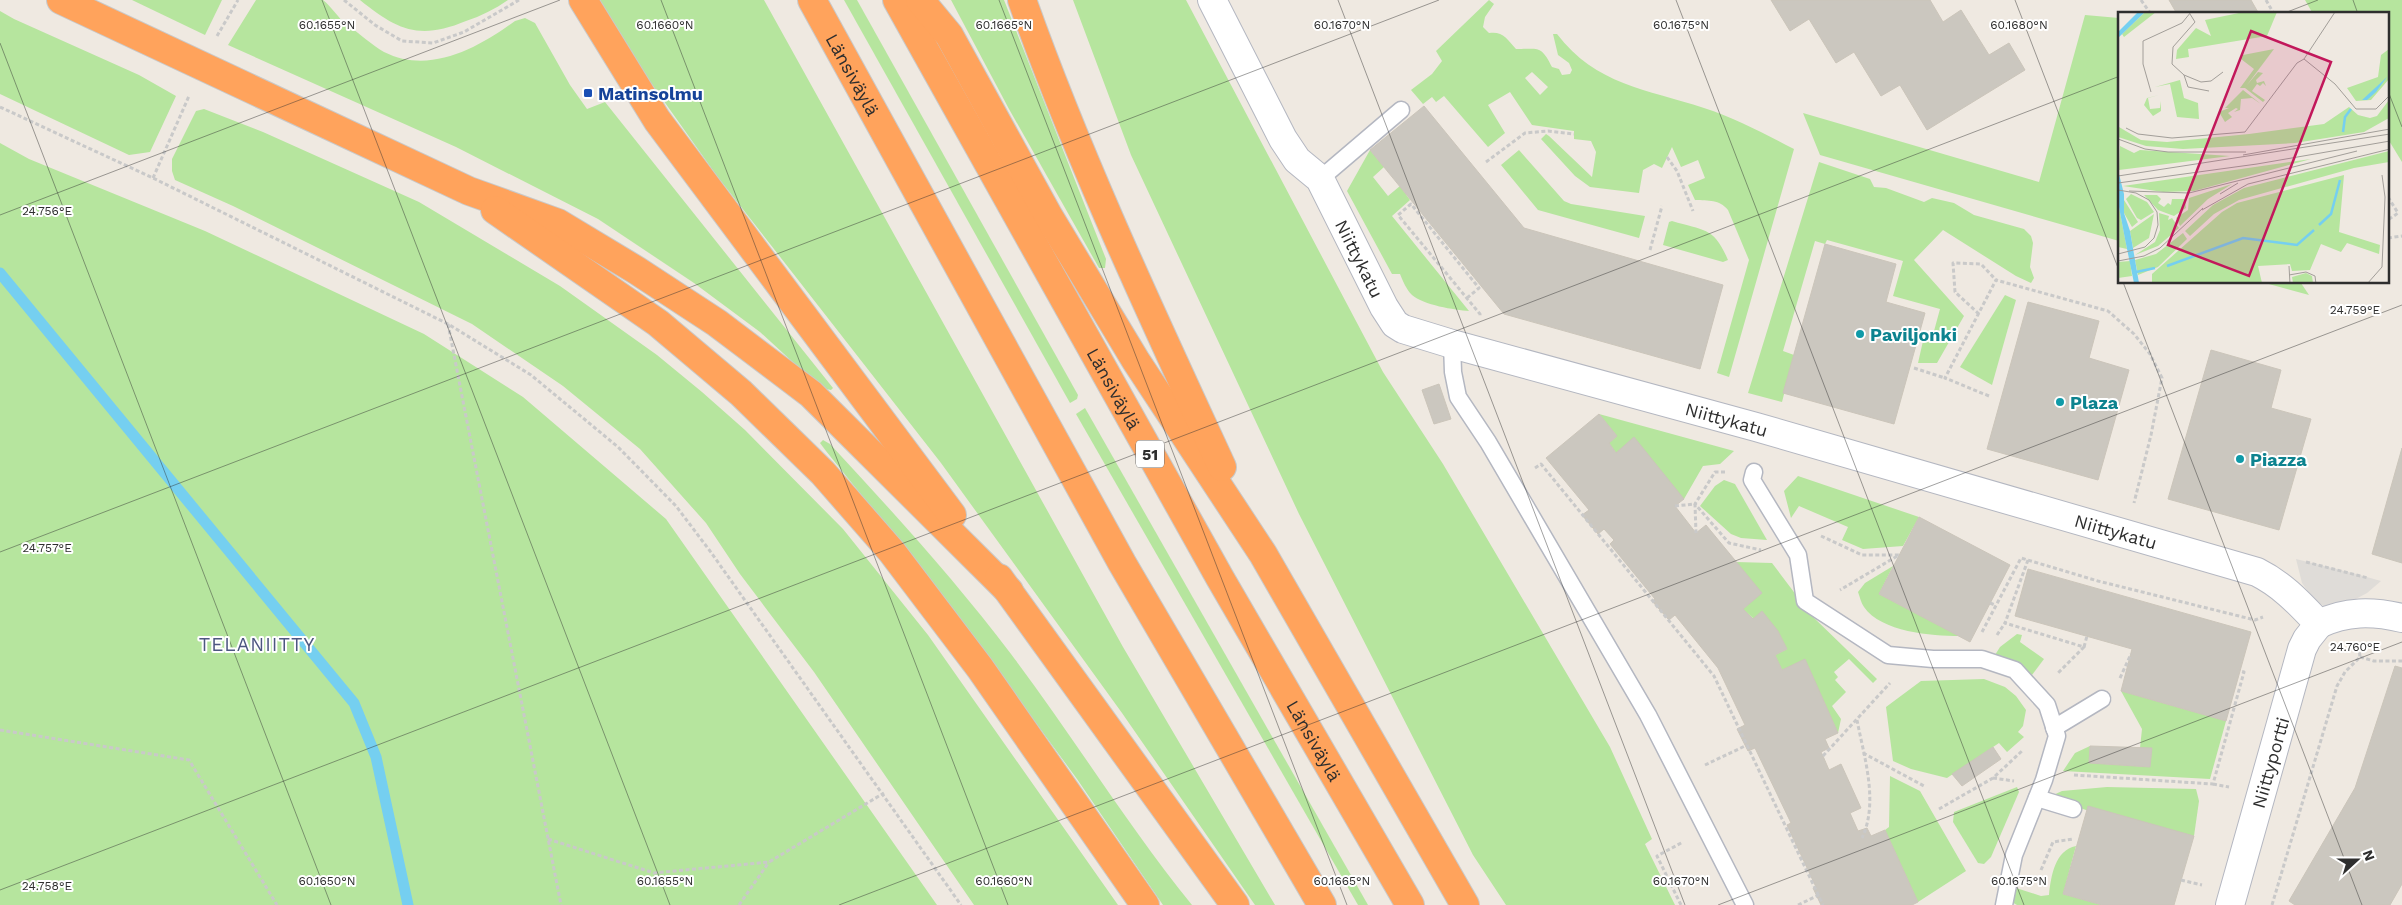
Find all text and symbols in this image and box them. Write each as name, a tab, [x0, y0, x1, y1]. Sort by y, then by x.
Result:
inset map	[2118, 12, 2390, 284]
text: 60.1655°N	[299, 18, 355, 32]
text: 60.1660°N	[636, 18, 694, 32]
text: 60.1665°N	[976, 18, 1032, 32]
text: 60.1670°N	[1314, 18, 1370, 32]
text: 60.1675°N	[1653, 18, 1709, 32]
text: 60.1680°N	[1990, 18, 2048, 32]
street label: Länsiväylä	[822, 30, 884, 119]
place label: Matinsolmu	[598, 83, 703, 104]
marker: Matinsolmu	[582, 87, 594, 99]
text: 24.756°E	[22, 204, 72, 218]
street label: Niittykatu	[1331, 216, 1388, 301]
text: 24.759°E	[2330, 303, 2380, 317]
place label: Paviljonki	[1870, 324, 1957, 345]
marker: Paviljonki	[1854, 328, 1866, 340]
street label: Länsiväylä	[1083, 344, 1145, 433]
place label: Plaza	[2070, 392, 2119, 413]
marker: Plaza	[2054, 396, 2066, 408]
street label: Niittykatu	[1683, 398, 1770, 440]
road number: 51	[1136, 440, 1164, 468]
place label: Piazza	[2250, 449, 2307, 470]
marker: Piazza	[2234, 453, 2246, 465]
street label: Niittykatu	[2072, 509, 2159, 553]
text: 24.757°E	[22, 541, 72, 555]
district label: TELANIITTY	[199, 633, 315, 656]
text: 24.760°E	[2330, 640, 2381, 654]
street label: Länsiväylä	[1283, 696, 1346, 785]
street label: Niittyportti	[2247, 715, 2293, 810]
north arrow	[2332, 835, 2382, 885]
text: N	[2360, 848, 2378, 863]
text: 60.1650°N	[298, 874, 356, 888]
text: 60.1655°N	[637, 874, 693, 888]
text: 60.1660°N	[975, 874, 1033, 888]
text: 60.1665°N	[1314, 874, 1370, 888]
text: 60.1670°N	[1653, 874, 1709, 888]
text: 60.1675°N	[1991, 874, 2047, 888]
text: 24.758°E	[22, 879, 72, 893]

